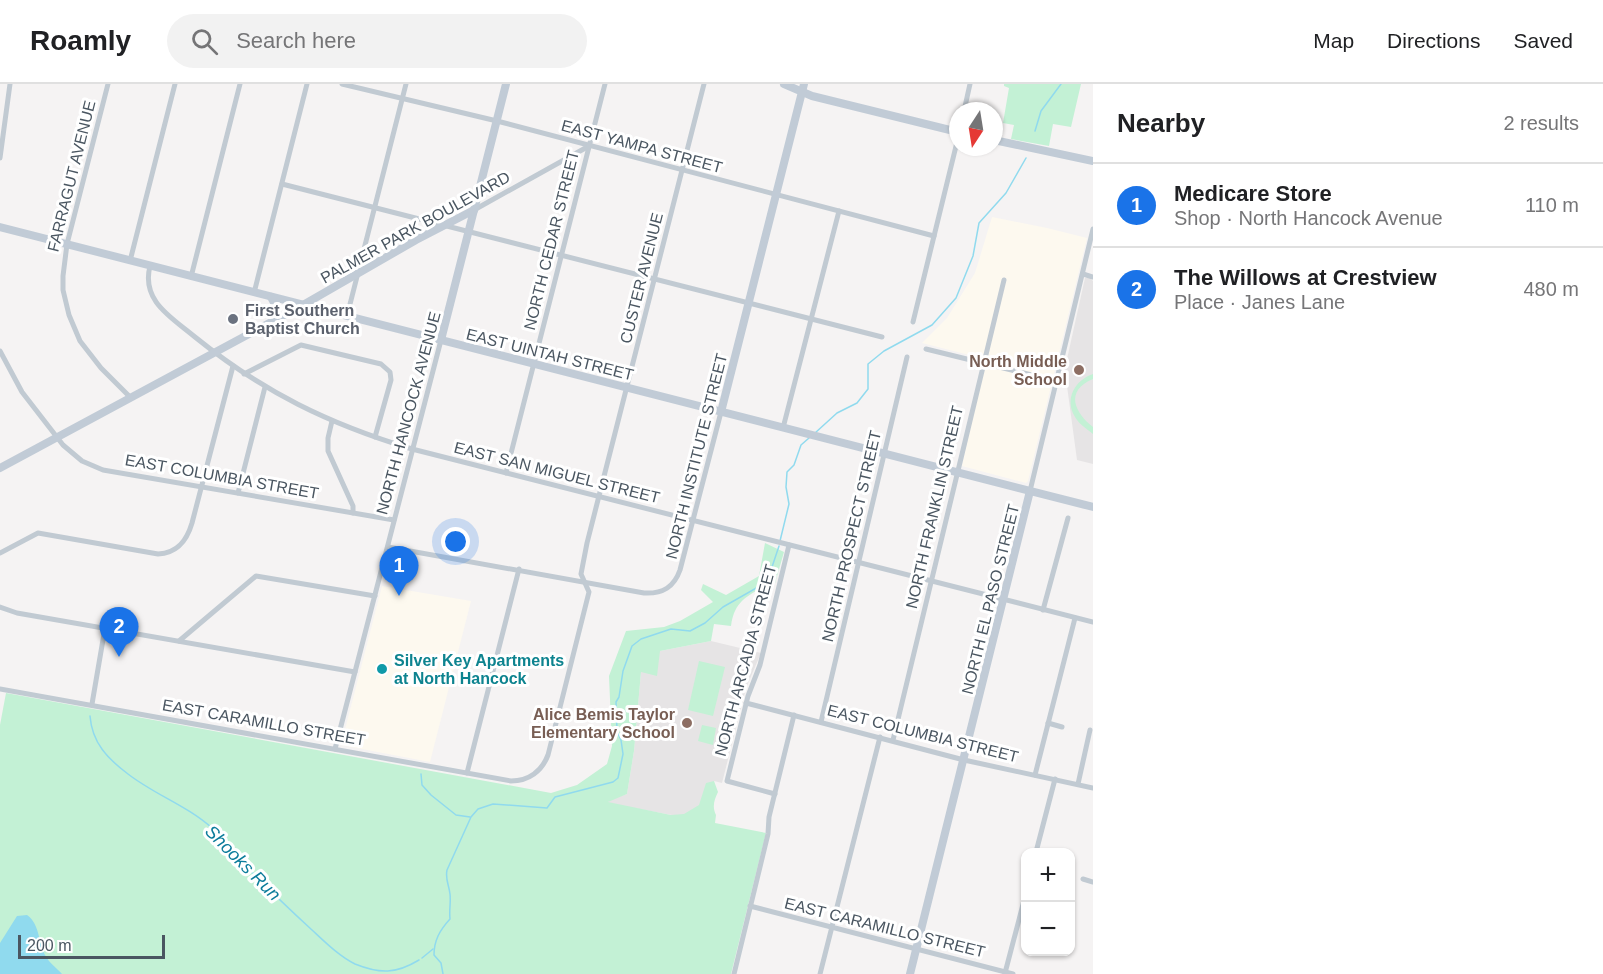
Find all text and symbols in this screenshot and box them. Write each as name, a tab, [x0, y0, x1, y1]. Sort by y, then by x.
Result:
search box	[167, 14, 587, 68]
text: Roamly	[30, 25, 131, 56]
icon: search	[188, 25, 221, 58]
text: Search here	[236, 28, 356, 53]
text: Map	[1313, 29, 1354, 52]
text: Directions	[1387, 29, 1480, 52]
text: Saved	[1513, 29, 1573, 52]
street label: FARRAGUT AVENUE	[44, 99, 98, 253]
north arrow	[949, 102, 1003, 156]
text: Nearby	[1117, 108, 1205, 138]
text: 2 results	[1503, 112, 1579, 134]
street label: EAST YAMPA STREET	[560, 117, 724, 176]
street label: NORTH CEDAR STREET	[521, 148, 582, 332]
street label: PALMER PARK BOULEVARD	[318, 168, 513, 287]
text: Medicare Store	[1174, 181, 1332, 206]
text: 1	[1131, 194, 1142, 216]
text: 110 m	[1525, 194, 1579, 216]
text: Shop · North Hancock Avenue	[1174, 207, 1443, 229]
street label: CUSTER AVENUE	[617, 211, 666, 345]
text: The Willows at Crestview	[1174, 265, 1437, 290]
text: 2	[1131, 278, 1142, 300]
text: 480 m	[1523, 278, 1579, 300]
text: Place · Janes Lane	[1174, 291, 1345, 313]
place label: First Southern Baptist Church	[245, 302, 360, 337]
street label: NORTH HANCOCK AVENUE	[373, 310, 444, 516]
marker: First Southern Baptist Church	[226, 312, 240, 326]
street label: EAST UINTAH STREET	[464, 325, 636, 384]
street label: NORTH INSTITUTE STREET	[663, 351, 730, 561]
place label: North Middle School	[969, 353, 1067, 388]
marker: North Middle School	[1072, 363, 1086, 377]
street label: NORTH FRANKLIN STREET	[903, 404, 966, 610]
street label: NORTH PROSPECT STREET	[819, 429, 884, 643]
street label: EAST SAN MIGUEL STREET	[452, 439, 662, 506]
street label: EAST COLUMBIA STREET	[124, 451, 320, 502]
street label: NORTH EL PASO STREET	[959, 502, 1022, 696]
your location	[441, 527, 470, 556]
pin: 1	[380, 546, 418, 596]
street label: NORTH ARCADIA STREET	[712, 562, 779, 758]
pin: 2	[100, 608, 138, 657]
place label: Silver Key Apartments at North Hancock	[394, 652, 564, 687]
marker: Silver Key Apartments at North Hancock	[375, 662, 389, 676]
street label: EAST CARAMILLO STREET	[161, 696, 367, 749]
street label: EAST COLUMBIA STREET	[826, 702, 1020, 766]
place label: Alice Bemis Taylor Elementary School	[531, 706, 675, 741]
marker: Alice Bemis Taylor Elementary School	[680, 716, 694, 730]
water label: Shooks Run	[201, 821, 285, 905]
map controls	[1021, 848, 1075, 956]
button: +	[1021, 848, 1075, 902]
street label: EAST CARAMILLO STREET	[783, 894, 987, 961]
button: −	[1021, 902, 1075, 956]
scale bar	[18, 932, 165, 960]
text: 200 m	[27, 937, 71, 954]

